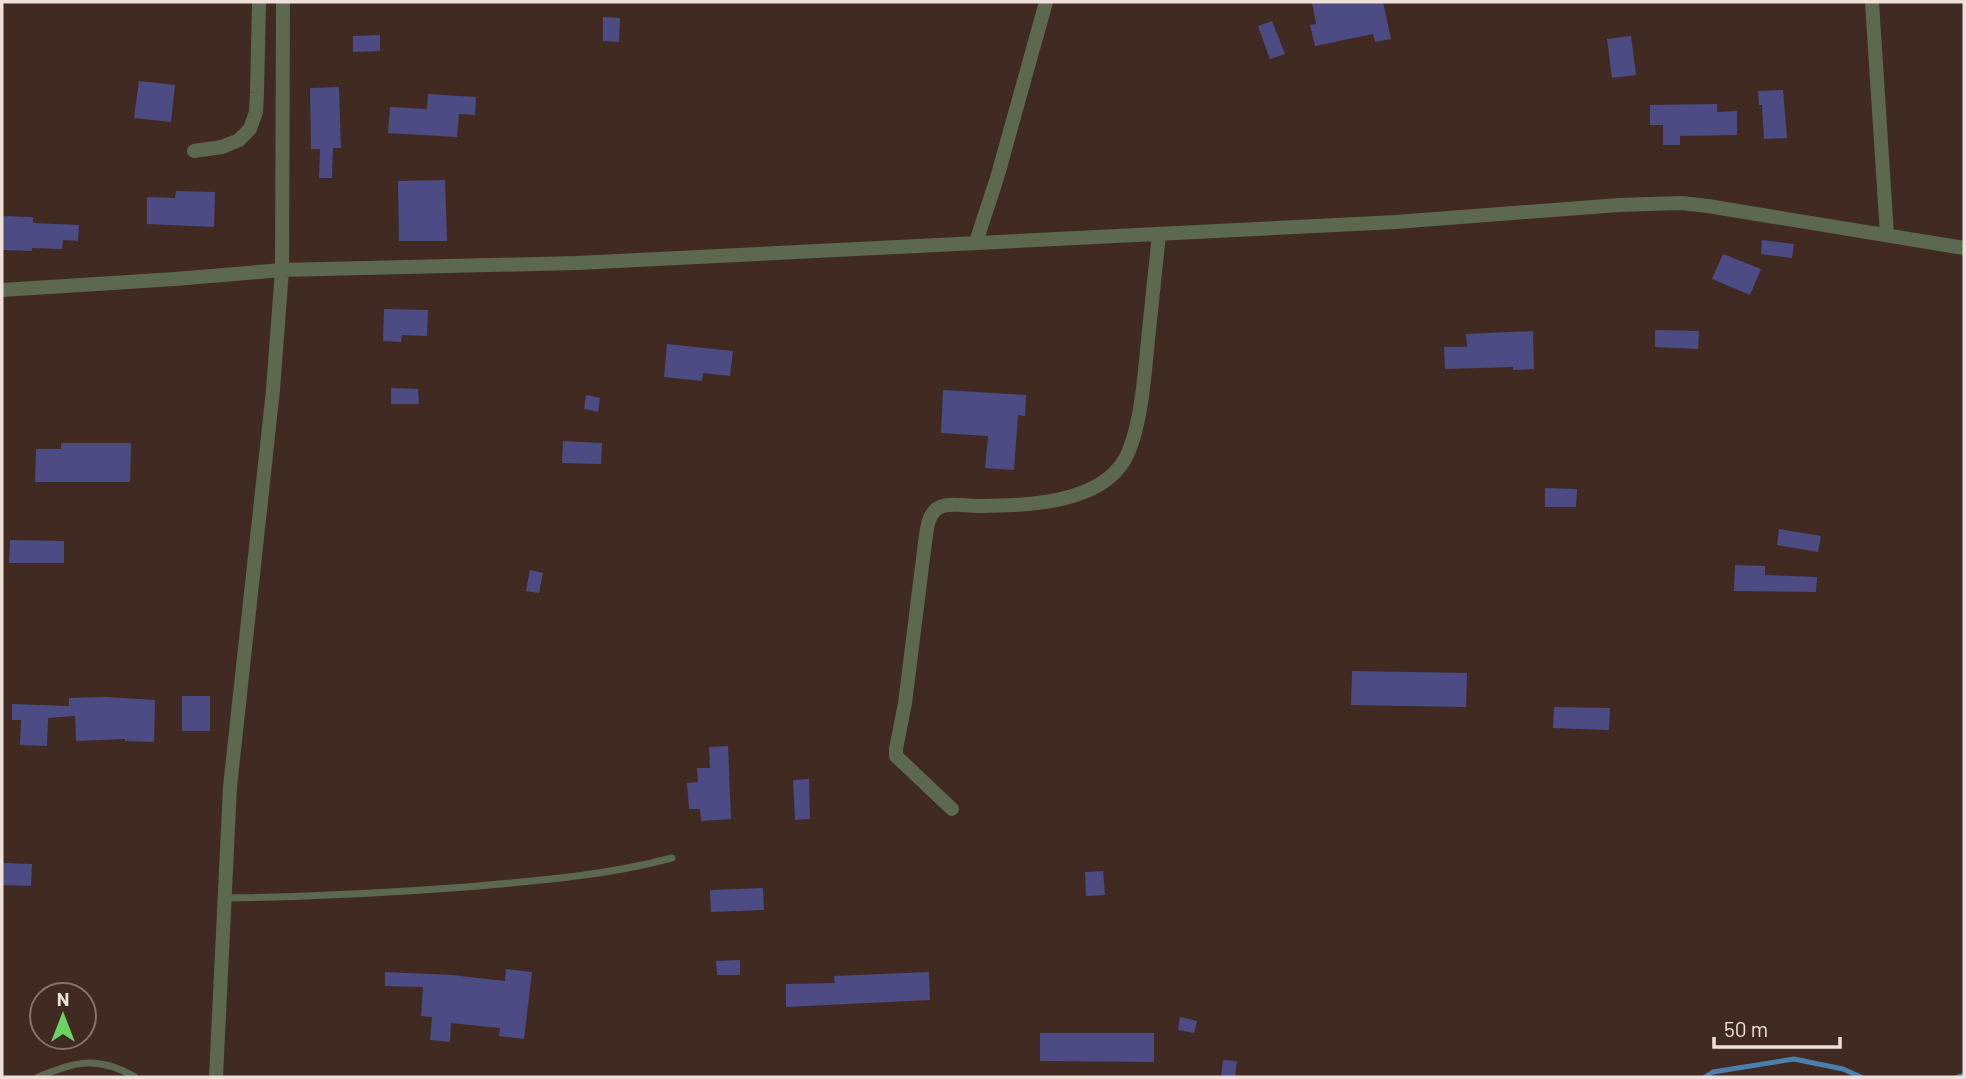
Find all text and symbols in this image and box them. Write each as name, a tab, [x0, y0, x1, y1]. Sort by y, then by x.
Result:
north arrow	[28, 981, 98, 1051]
text: N	[57, 987, 69, 1010]
scale bar	[1714, 1006, 1840, 1050]
text: 50 m	[1724, 1016, 1768, 1041]

